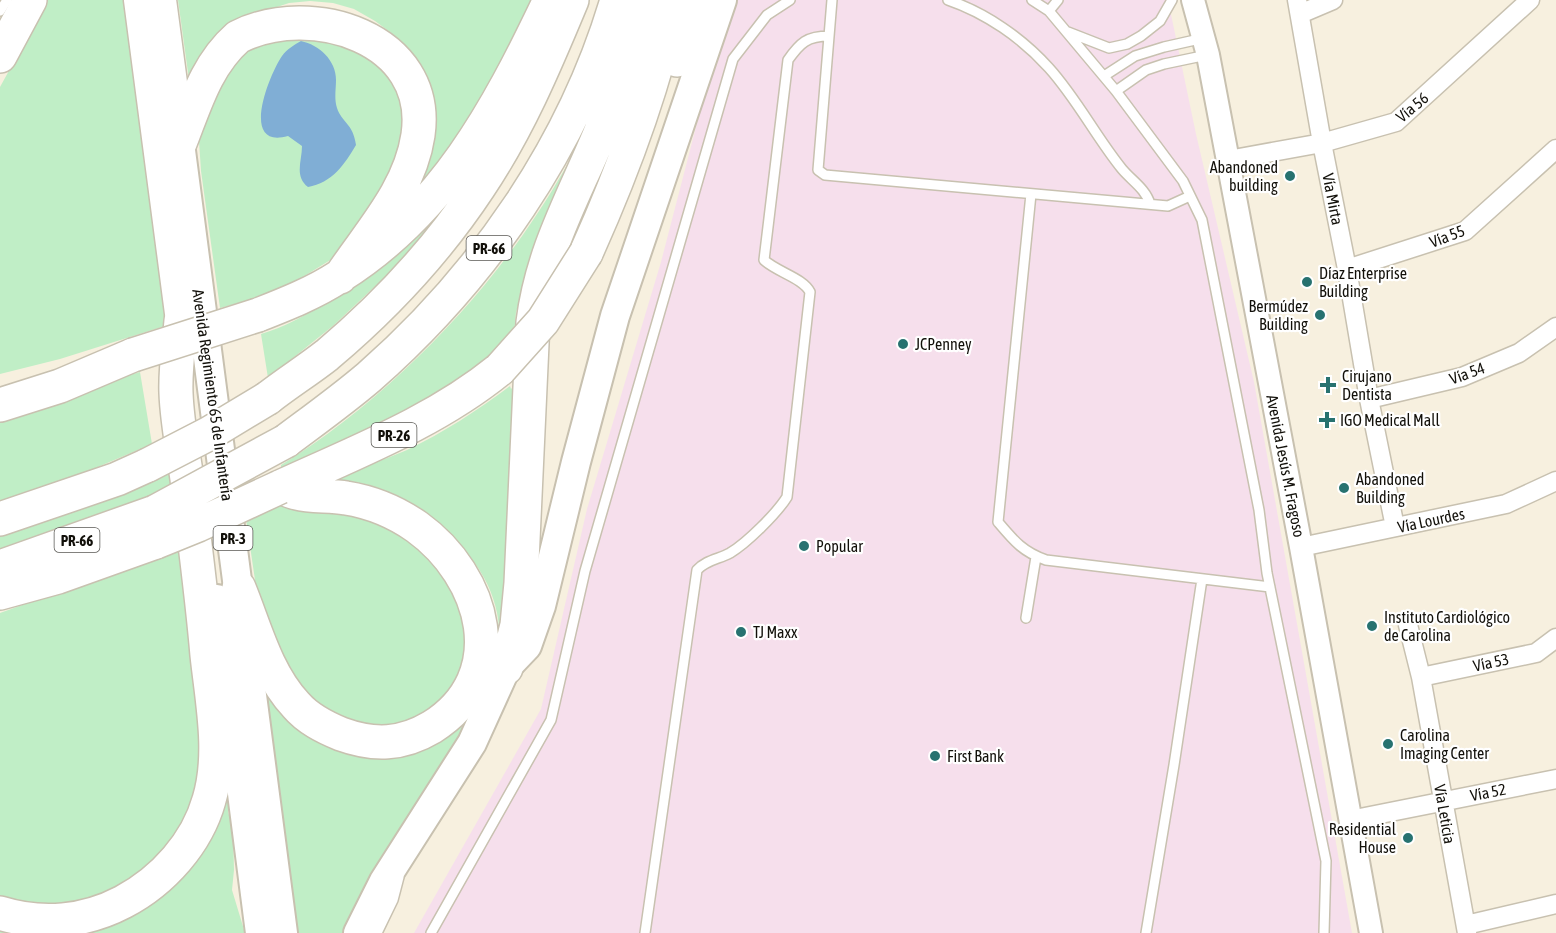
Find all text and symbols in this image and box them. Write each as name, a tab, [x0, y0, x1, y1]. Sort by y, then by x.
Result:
street label: Vía 56	[1392, 88, 1432, 126]
place label: Abandoned building	[1210, 158, 1278, 195]
marker: Abandoned building	[1283, 169, 1297, 183]
street label: Vía Mirta	[1319, 172, 1347, 226]
street label: Vía 55	[1427, 221, 1467, 251]
road number: PR-66	[466, 236, 512, 260]
place label: Díaz Enterprise Building	[1319, 264, 1407, 301]
marker: Díaz Enterprise Building	[1300, 275, 1314, 289]
street label: Avenida Regimiento 65 de Infantería	[188, 288, 237, 502]
place label: Bermúdez Building	[1249, 297, 1308, 334]
marker: Bermúdez Building	[1313, 308, 1327, 322]
place label: JCPenney	[915, 335, 972, 354]
marker: JCPenney	[896, 337, 910, 351]
street label: Vía 54	[1447, 358, 1487, 388]
place label: Cirujano Dentista	[1342, 367, 1392, 403]
marker: Cirujano Dentista	[1319, 376, 1337, 394]
street label: Avenida Jesús M. Fragoso	[1262, 393, 1309, 539]
marker: IGO Medical Mall	[1318, 411, 1336, 429]
place label: IGO Medical Mall	[1340, 411, 1440, 429]
road number: PR-26	[372, 423, 416, 447]
place label: Abandoned Building	[1356, 470, 1424, 507]
marker: Abandoned Building	[1337, 481, 1351, 495]
street label: Vía Lourdes	[1396, 504, 1466, 536]
road number: PR-3	[214, 526, 252, 550]
road number: PR-66	[54, 528, 100, 552]
place label: Popular	[816, 537, 863, 556]
marker: Popular	[797, 539, 811, 553]
place label: Instituto Cardiológico de Carolina	[1384, 608, 1510, 644]
marker: Instituto Cardiológico de Carolina	[1365, 619, 1379, 633]
place label: TJ Maxx	[753, 623, 798, 641]
marker: TJ Maxx	[734, 625, 748, 639]
street label: Vía 53	[1471, 649, 1511, 675]
place label: Carolina Imaging Center	[1400, 726, 1489, 763]
marker: Carolina Imaging Center	[1381, 737, 1395, 751]
place label: First Bank	[947, 747, 1004, 765]
marker: First Bank	[928, 749, 942, 763]
street label: Vía 52	[1469, 780, 1507, 804]
street label: Vía Leticia	[1431, 783, 1459, 845]
place label: Residential House	[1329, 820, 1397, 856]
marker: Residential House	[1401, 831, 1415, 845]

